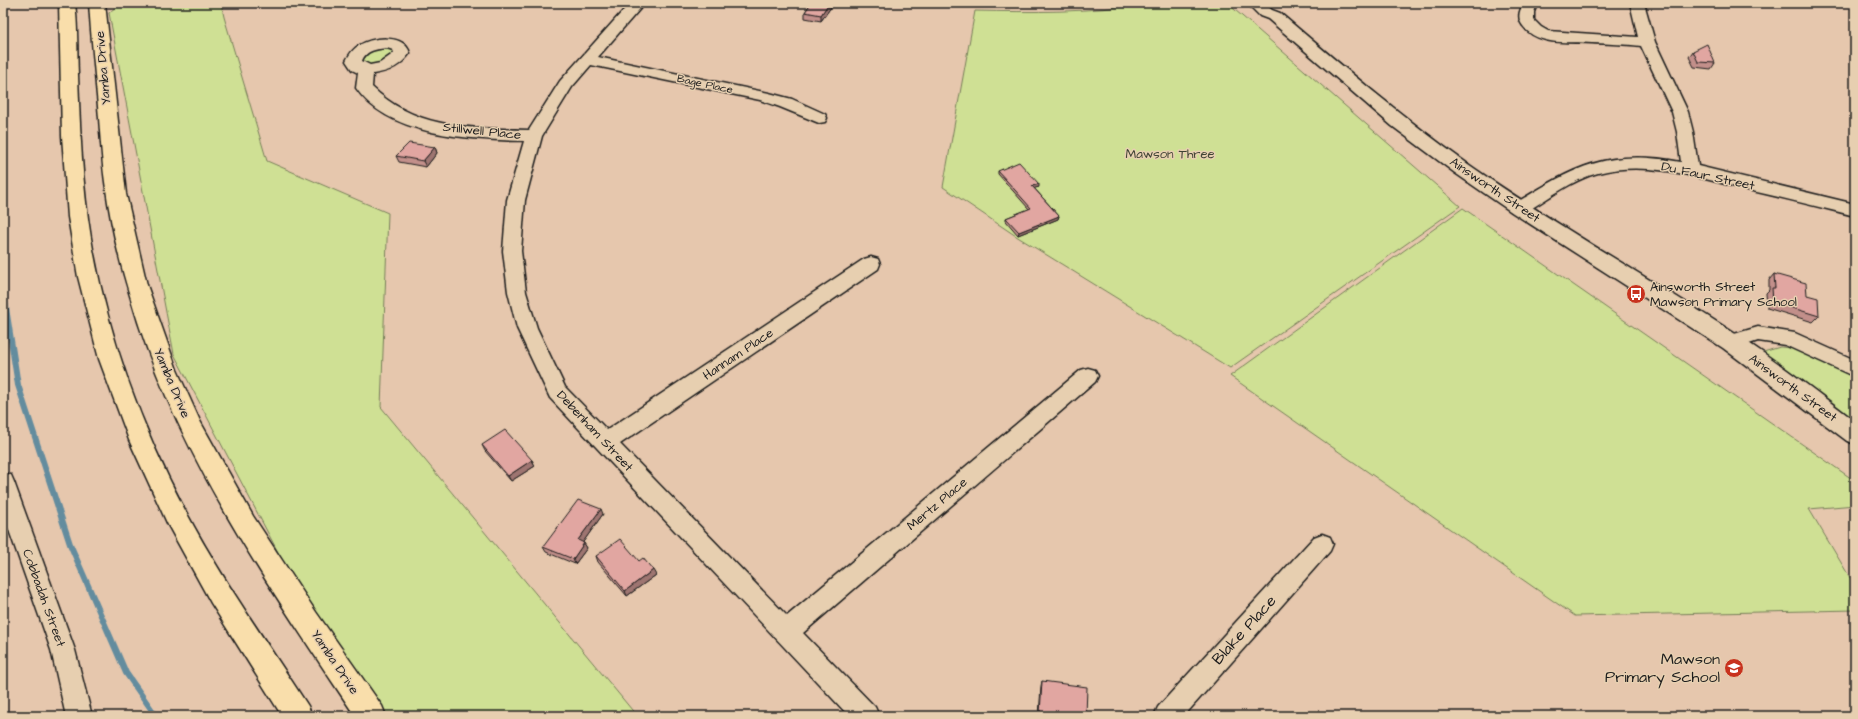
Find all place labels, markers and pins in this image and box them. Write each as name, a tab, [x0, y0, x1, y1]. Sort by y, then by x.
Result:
place label: Ainsworth Street Mawson Primary School	[1650, 278, 1797, 312]
bus stop icon: Ainsworth Street Mawson Primary School	[1625, 283, 1647, 305]
place label: Mawson Primary School	[1605, 648, 1720, 689]
school or university icon: Mawson Primary School	[1723, 657, 1745, 679]

